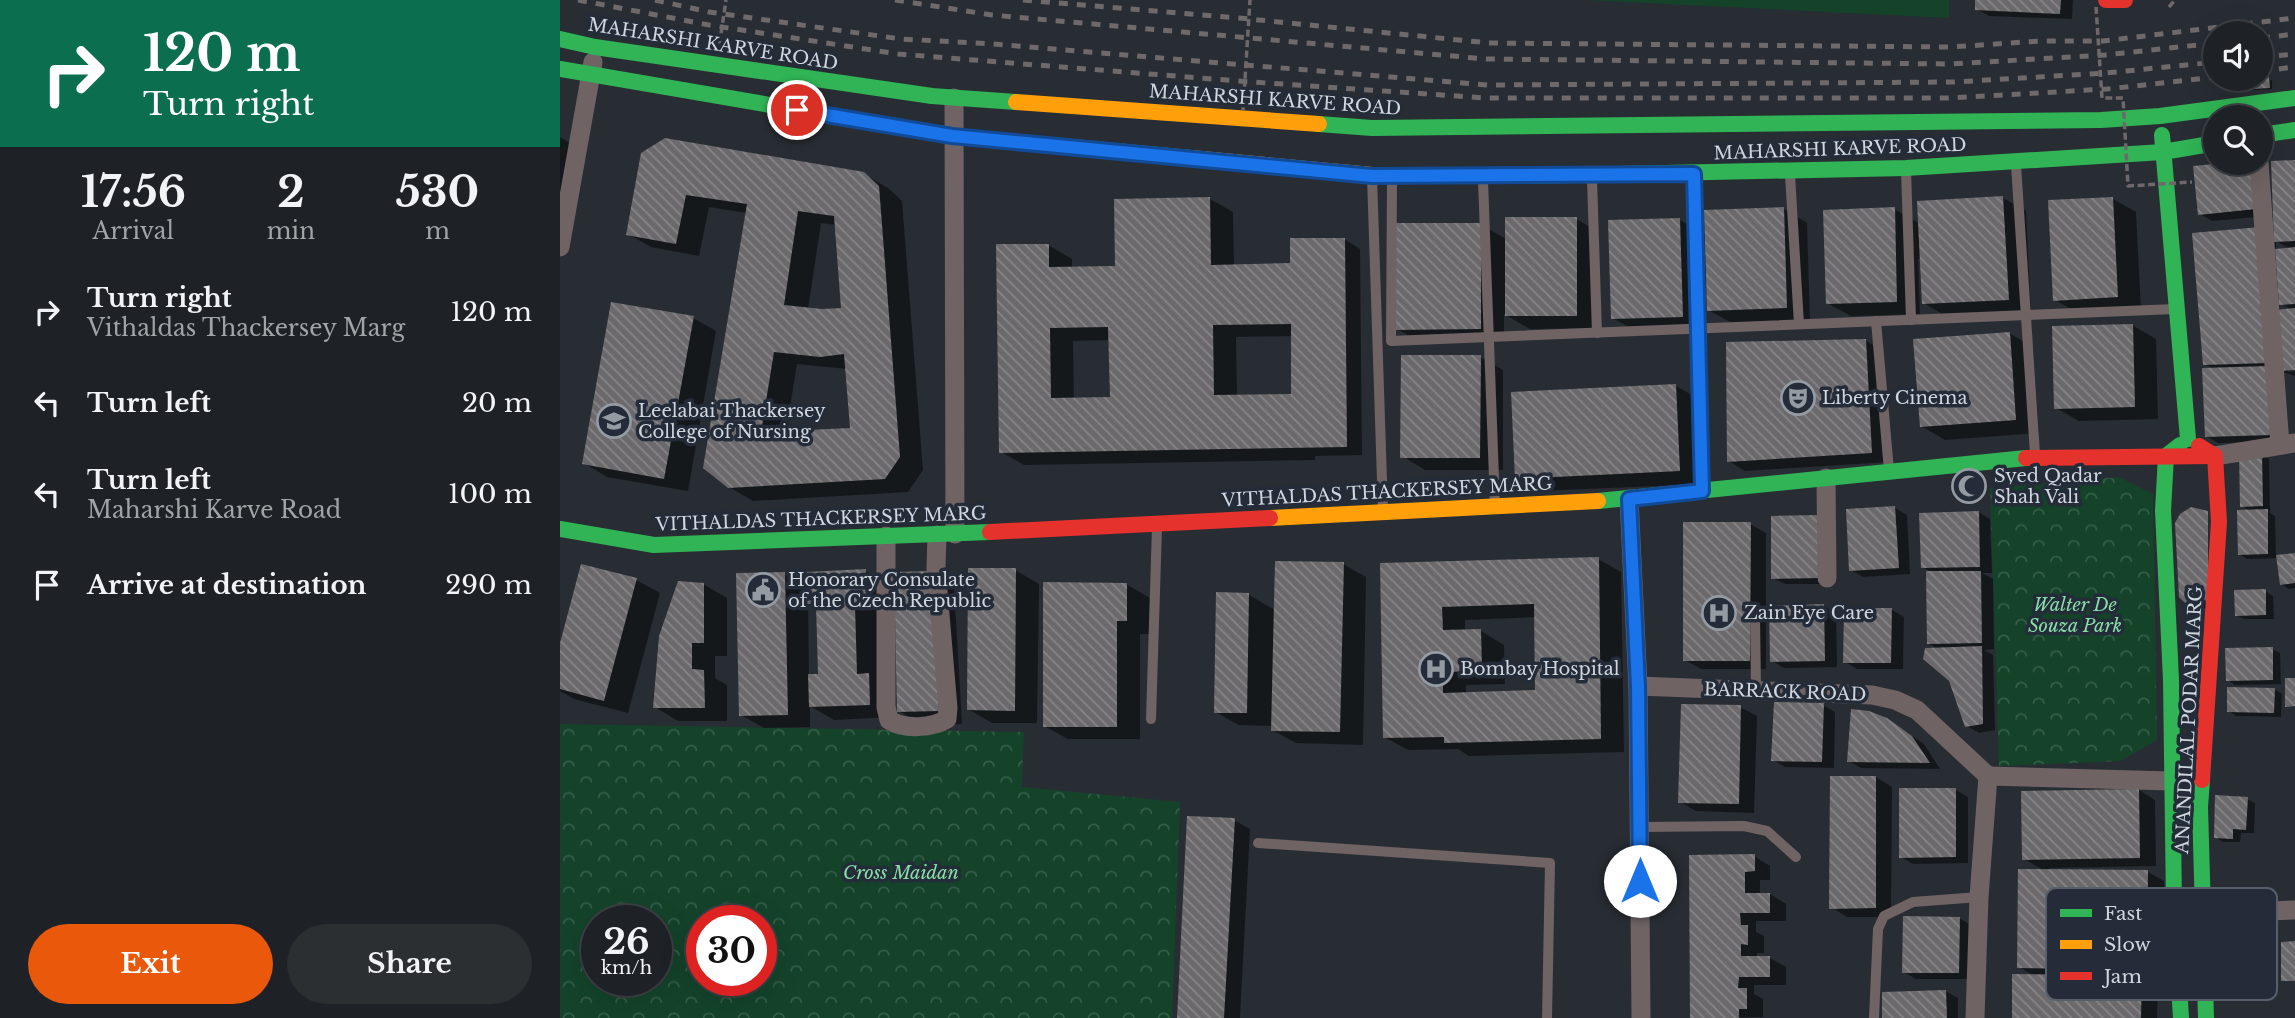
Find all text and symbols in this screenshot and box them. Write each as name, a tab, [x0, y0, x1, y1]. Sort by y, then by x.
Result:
street label: MAHARSHI KARVE ROAD	[586, 13, 840, 75]
map controls	[2203, 21, 2273, 175]
button: sound	[2203, 21, 2273, 91]
text: 120 m	[143, 23, 301, 84]
icon: right	[28, 28, 119, 119]
pin	[767, 80, 827, 140]
street label: MAHARSHI KARVE ROAD	[1148, 80, 1402, 120]
text: Turn right	[143, 84, 314, 124]
icon: arrive	[778, 91, 816, 129]
button: search	[2203, 105, 2273, 175]
street label: MAHARSHI KARVE ROAD	[1713, 134, 1967, 164]
text: 17:56	[81, 166, 186, 218]
text: 2	[277, 166, 305, 218]
text: 530	[396, 166, 479, 218]
text: Arrival	[93, 217, 174, 245]
text: min	[267, 217, 315, 245]
text: m	[425, 217, 450, 245]
text: Turn right	[87, 282, 232, 314]
icon: right	[28, 293, 66, 331]
text: 120 m	[450, 296, 532, 328]
text: Vithaldas Thackersey Marg	[87, 314, 405, 342]
theatre icon: Liberty Cinema	[1779, 379, 1817, 417]
icon: left	[28, 384, 66, 422]
text: Turn left	[87, 387, 211, 419]
text: 20 m	[462, 387, 532, 419]
place label: Liberty Cinema	[1822, 387, 1967, 409]
place label: Leelabai Thackersey College of Nursing	[638, 400, 826, 443]
school or university icon: Leelabai Thackersey College of Nursing	[595, 402, 633, 440]
text: Turn left	[87, 464, 211, 496]
place label: Syed Qadar Shah Vali	[1994, 465, 2102, 508]
mosque icon: Syed Qadar Shah Vali	[1950, 467, 1988, 505]
street label: VITHALDAS THACKERSEY MARG	[1220, 472, 1553, 512]
icon: left	[28, 475, 66, 513]
text: 100 m	[448, 478, 532, 510]
text: Maharshi Karve Road	[87, 496, 341, 524]
street label: VITHALDAS THACKERSEY MARG	[654, 502, 987, 536]
icon: arrive	[28, 566, 66, 604]
text: Arrive at destination	[87, 569, 367, 601]
text: 290 m	[445, 569, 532, 601]
place label: Honorary Consulate of the Czech Republic	[788, 569, 991, 612]
public building icon: Honorary Consulate of the Czech Republic	[744, 571, 782, 609]
street label: ANANDILAL PODAR MARG	[2171, 585, 2207, 856]
hospital icon: Zain Eye Care	[1700, 594, 1738, 632]
park label: Walter De Souza Park	[2028, 594, 2122, 637]
place label: Zain Eye Care	[1744, 602, 1874, 624]
hospital icon: Bombay Hospital	[1417, 650, 1455, 688]
place label: Bombay Hospital	[1460, 658, 1620, 680]
street label: BARRACK ROAD	[1703, 678, 1867, 706]
position arrow	[1603, 844, 1677, 918]
park label: Cross Maidan	[843, 862, 959, 884]
legend	[2046, 888, 2277, 1000]
text: Fast	[2104, 902, 2143, 925]
speed limit sign: 30	[686, 905, 777, 996]
text: 26	[603, 920, 650, 963]
button: Exit	[28, 924, 273, 1004]
button: Share	[287, 924, 532, 1004]
text: Slow	[2104, 933, 2151, 956]
text: km/h	[601, 957, 652, 979]
text: Jam	[2101, 965, 2142, 988]

